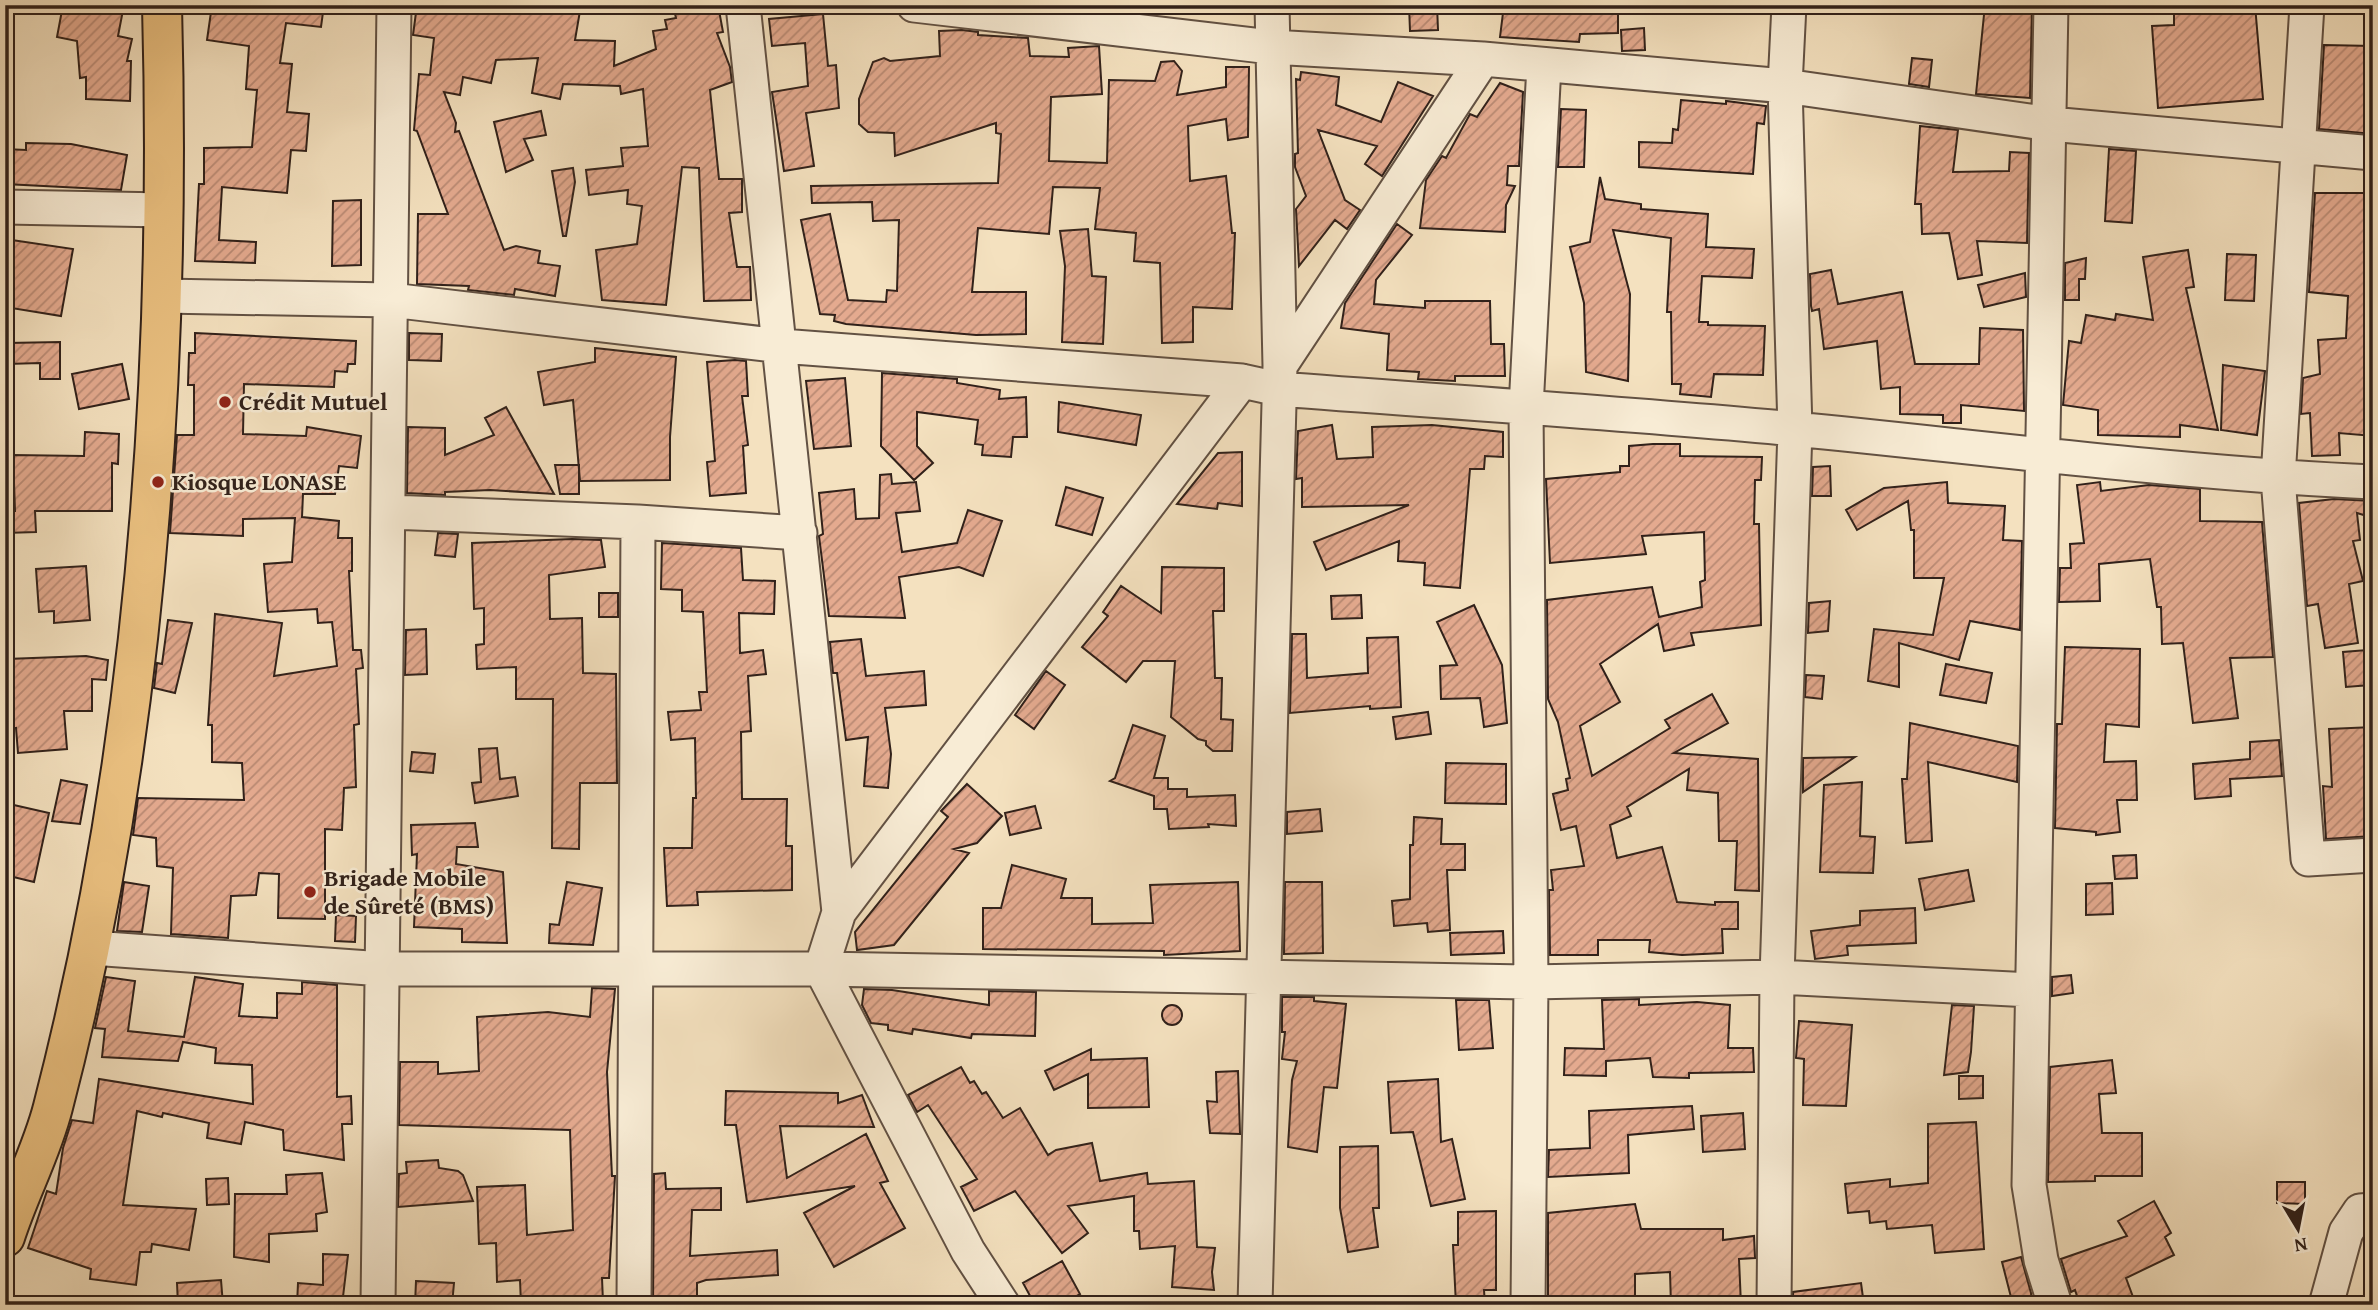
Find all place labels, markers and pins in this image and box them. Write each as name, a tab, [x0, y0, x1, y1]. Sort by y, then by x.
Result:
place label: Crédit Mutuel	[239, 384, 388, 419]
marker: Crédit Mutuel	[217, 394, 233, 410]
place label: Kiosque LONASE	[172, 464, 347, 499]
marker: Kiosque LONASE	[150, 474, 166, 490]
place label: Brigade Mobile de Sûreté (BMS)	[324, 860, 494, 923]
marker: Brigade Mobile de Sûreté (BMS)	[302, 884, 318, 900]

